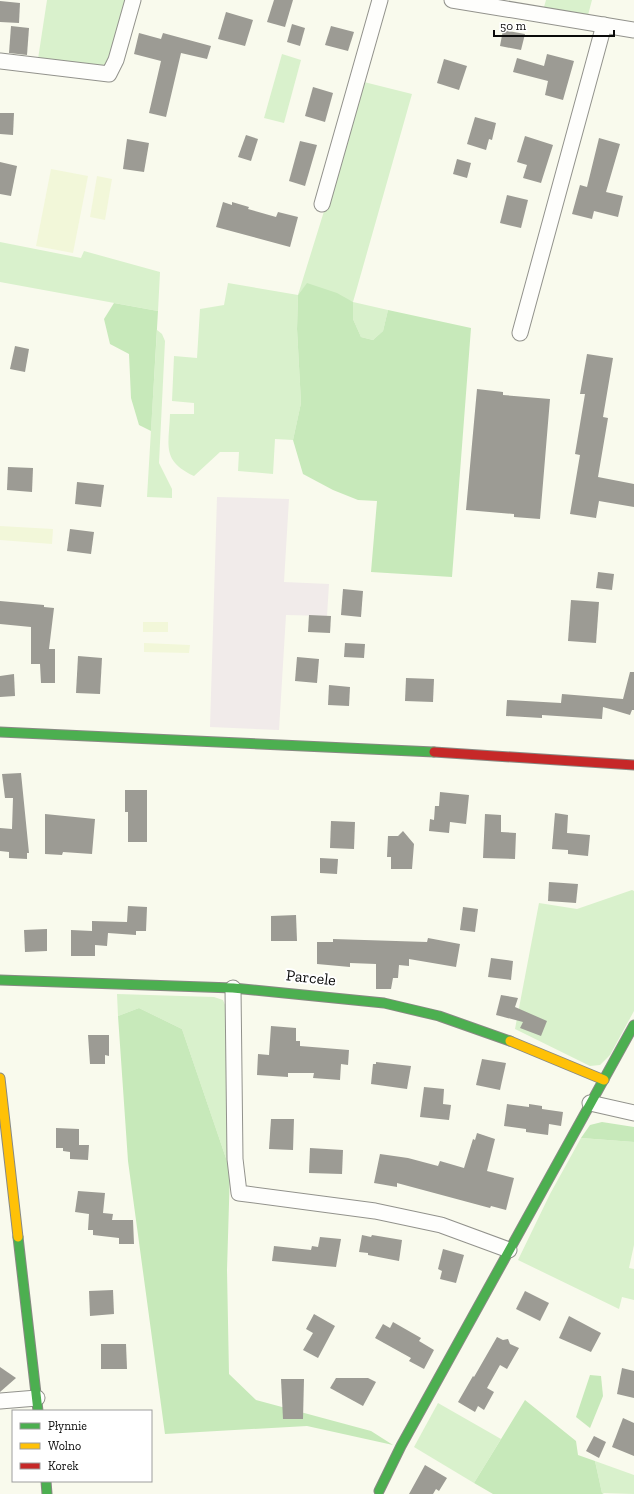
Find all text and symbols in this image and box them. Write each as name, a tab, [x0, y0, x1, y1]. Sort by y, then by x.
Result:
scale bar	[494, 12, 614, 38]
text: 50 m	[500, 19, 527, 33]
street label: Parcele	[285, 965, 337, 990]
legend	[12, 1410, 152, 1482]
text: Płynnie	[48, 1419, 87, 1433]
text: Wolno	[48, 1439, 81, 1453]
text: Korek	[48, 1459, 79, 1473]

